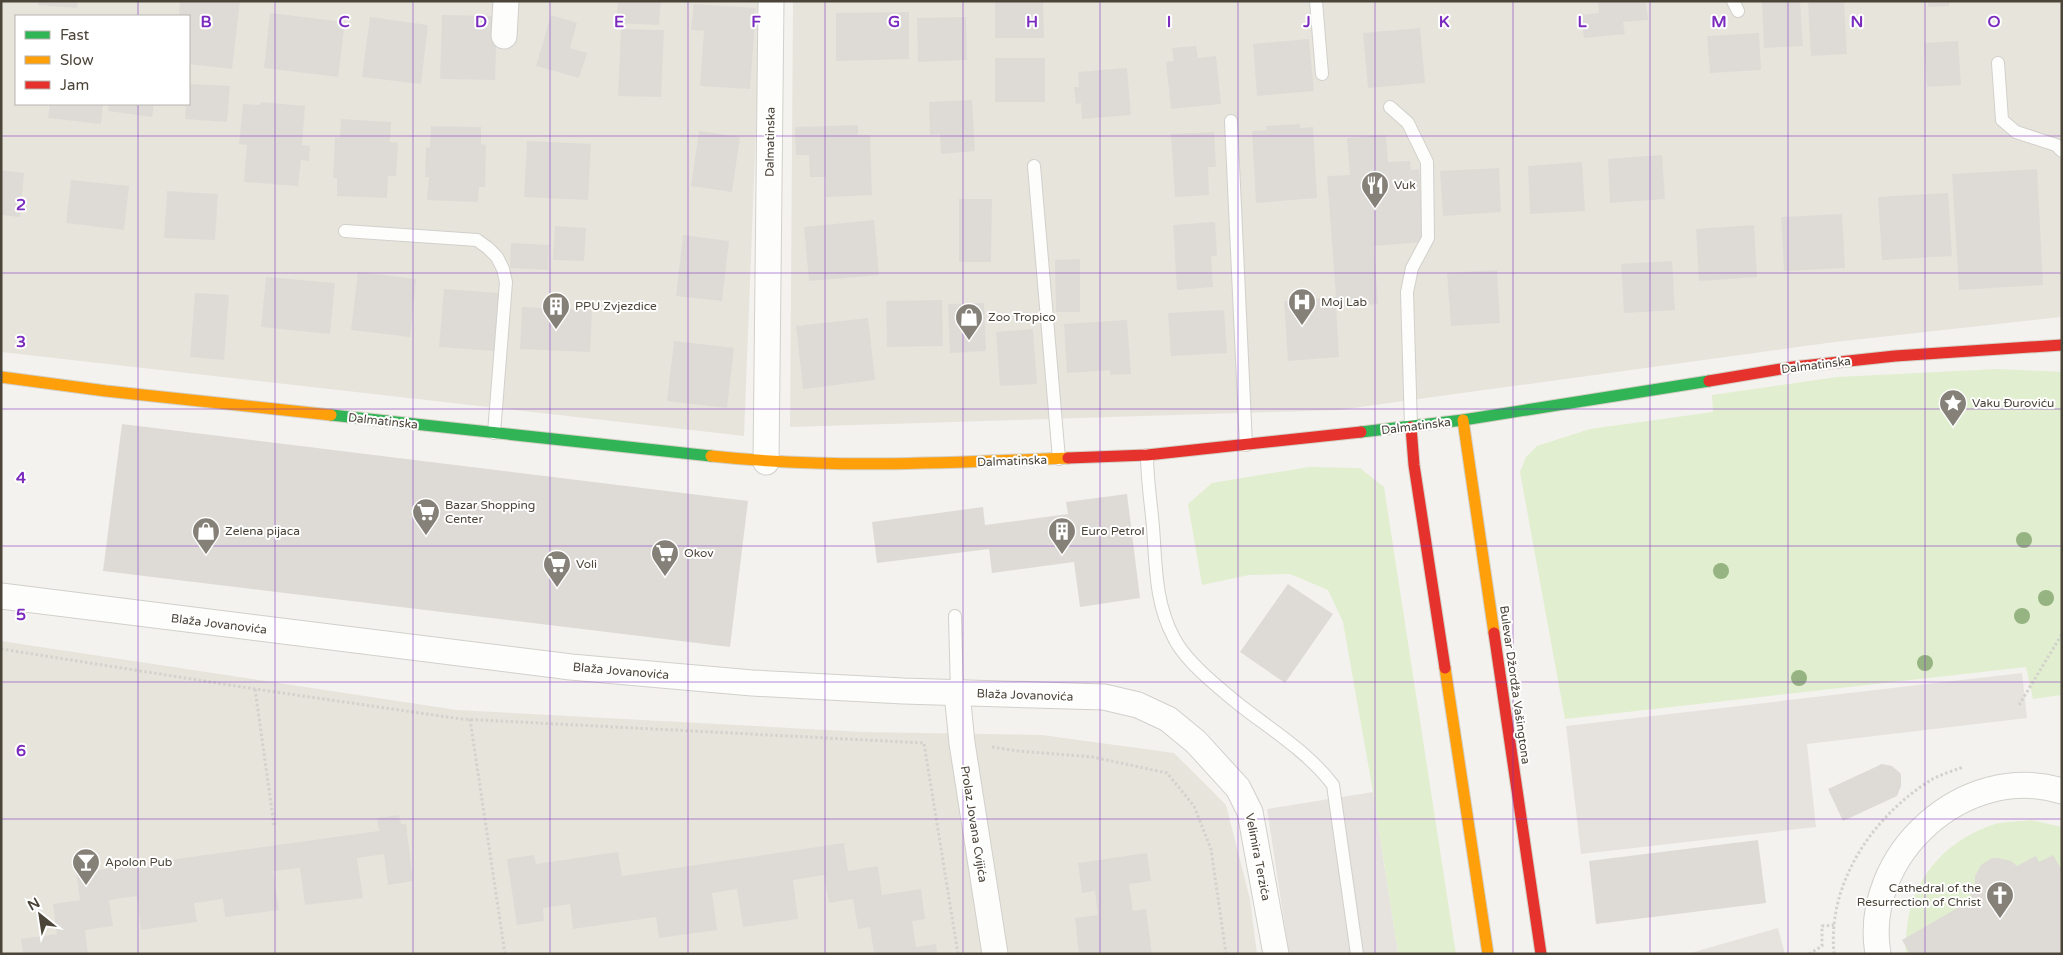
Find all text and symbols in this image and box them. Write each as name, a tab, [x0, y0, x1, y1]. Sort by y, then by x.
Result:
text: B	[200, 12, 212, 32]
text: C	[338, 12, 350, 32]
text: D	[475, 12, 487, 32]
text: E	[614, 12, 624, 32]
text: F	[751, 12, 761, 32]
text: G	[888, 12, 900, 32]
text: H	[1026, 12, 1038, 32]
text: I	[1167, 12, 1171, 32]
text: J	[1302, 12, 1311, 32]
text: K	[1439, 12, 1450, 32]
text: L	[1577, 12, 1587, 32]
text: M	[1711, 12, 1727, 32]
text: N	[1851, 12, 1863, 32]
text: O	[1988, 12, 2001, 32]
legend	[15, 15, 190, 105]
text: Fast	[60, 26, 90, 44]
text: Slow	[60, 51, 94, 69]
text: Jam	[60, 76, 89, 94]
street label: Dalmatinska	[762, 107, 778, 177]
restaurant icon: Vuk	[1360, 170, 1390, 209]
place label: Vuk	[1394, 178, 1416, 192]
text: 2	[16, 195, 26, 215]
hospital icon: Moj Lab	[1287, 287, 1317, 326]
building icon: PPU Zvjezdice	[541, 291, 571, 330]
place label: Moj Lab	[1321, 295, 1367, 309]
place label: PPU Zvjezdice	[575, 299, 657, 313]
shop icon: Zoo Tropico	[954, 302, 984, 341]
place label: Zoo Tropico	[988, 310, 1056, 324]
text: 3	[16, 332, 26, 352]
street label: Dalmatinska	[1780, 354, 1852, 376]
place icon: Vaku Đuroviću	[1938, 388, 1968, 427]
place label: Vaku Đuroviću	[1972, 396, 2054, 410]
street label: Dalmatinska	[347, 410, 419, 432]
street label: Dalmatinska	[1380, 415, 1452, 437]
street label: Dalmatinska	[977, 453, 1047, 469]
text: 4	[16, 468, 26, 488]
supermarket icon: Bazar Shopping Center	[411, 497, 441, 536]
place label: Bazar Shopping Center	[445, 498, 535, 526]
shop icon: Zelena pijaca	[191, 516, 221, 555]
building icon: Euro Petrol	[1047, 516, 1077, 555]
place label: Zelena pijaca	[225, 524, 300, 538]
place label: Euro Petrol	[1081, 524, 1145, 538]
supermarket icon: Okov	[650, 538, 680, 577]
place label: Okov	[684, 546, 714, 560]
supermarket icon: Voli	[542, 549, 572, 588]
place label: Voli	[576, 557, 597, 571]
text: 5	[16, 605, 26, 625]
street label: Bulevar Džordža Vašingtona	[1497, 605, 1533, 765]
street label: Blaža Jovanovića	[170, 611, 268, 637]
street label: Blaža Jovanovića	[572, 660, 670, 682]
street label: Blaža Jovanovića	[976, 686, 1074, 704]
text: 6	[16, 741, 26, 761]
street label: Prolaz Jovana Cvijića	[958, 765, 990, 883]
street label: Velimira Terzića	[1243, 812, 1273, 902]
bar icon: Apolon Pub	[71, 847, 101, 886]
place label: Apolon Pub	[105, 855, 172, 869]
church icon: Cathedral of the Resurrection of Christ	[1985, 880, 2015, 919]
place label: Cathedral of the Resurrection of Christ	[1857, 881, 1981, 909]
north arrow	[15, 890, 65, 940]
text: N	[25, 894, 43, 914]

